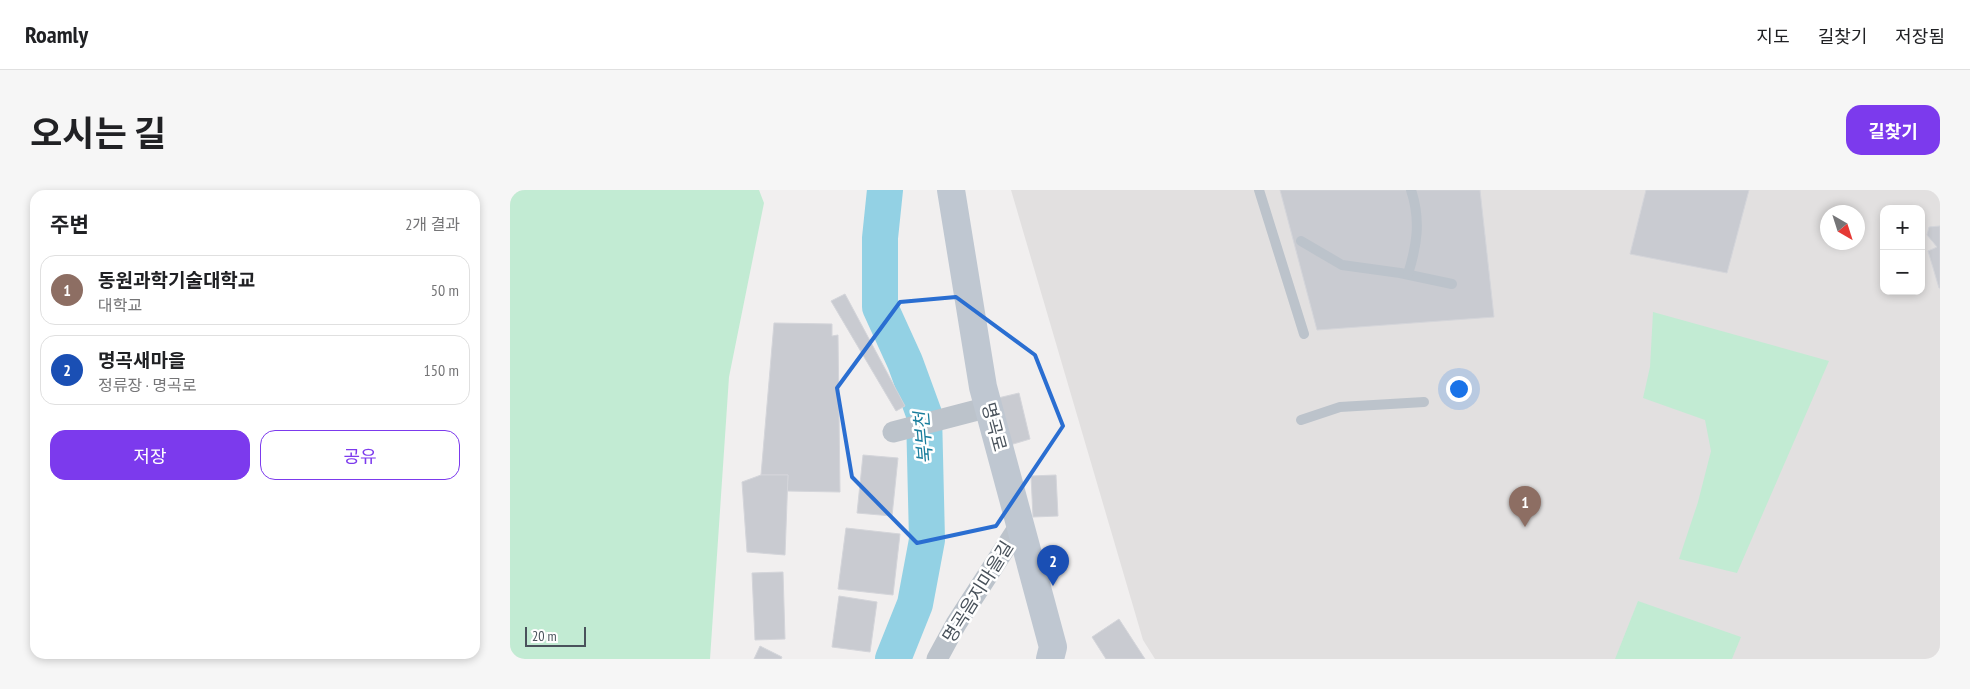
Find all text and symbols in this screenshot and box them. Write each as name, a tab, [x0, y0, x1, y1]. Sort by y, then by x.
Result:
text: Roamly	[25, 19, 88, 50]
text: 지도	[1757, 25, 1790, 48]
text: 길찾기	[1818, 25, 1867, 48]
text: 저장됨	[1895, 25, 1945, 48]
button: 길찾기	[1846, 105, 1940, 155]
text: 오시는 길	[30, 110, 166, 156]
north arrow	[1820, 205, 1865, 250]
map controls	[1880, 205, 1925, 295]
button: +	[1880, 205, 1925, 250]
text: 주변	[50, 211, 89, 238]
text: 2개 결과	[405, 214, 460, 234]
button: −	[1880, 250, 1925, 295]
text: 동원과학기술대학교	[98, 268, 255, 292]
text: 1	[63, 280, 71, 300]
text: 50 m	[431, 280, 459, 300]
text: 대학교	[98, 295, 142, 315]
text: 명곡새마을	[98, 348, 185, 372]
text: 2	[63, 360, 71, 380]
text: 150 m	[424, 360, 459, 380]
text: 정류장 · 명곡로	[98, 375, 197, 395]
your location	[1446, 376, 1472, 402]
street label: 명곡로	[977, 400, 1012, 454]
water label: 북부천	[909, 409, 937, 465]
button: 저장	[50, 430, 250, 480]
button: 공유	[260, 430, 460, 480]
pin: 1	[1509, 486, 1541, 527]
street label: 명곡음지마을길	[937, 536, 1018, 647]
pin: 2	[1037, 545, 1069, 586]
scale bar	[525, 624, 586, 647]
text: 20 m	[532, 627, 557, 645]

